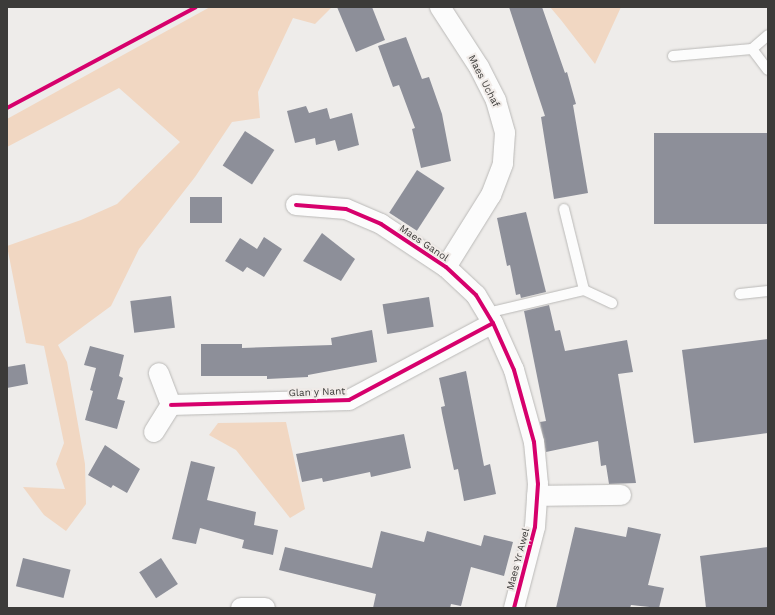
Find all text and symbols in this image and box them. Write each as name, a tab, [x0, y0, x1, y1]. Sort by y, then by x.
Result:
street label: Maes Uchaf	[466, 53, 502, 109]
street label: Maes Ganol	[397, 222, 451, 264]
street label: Glan y Nant	[288, 385, 346, 399]
street label: Maes Yr Awel	[504, 526, 532, 592]

